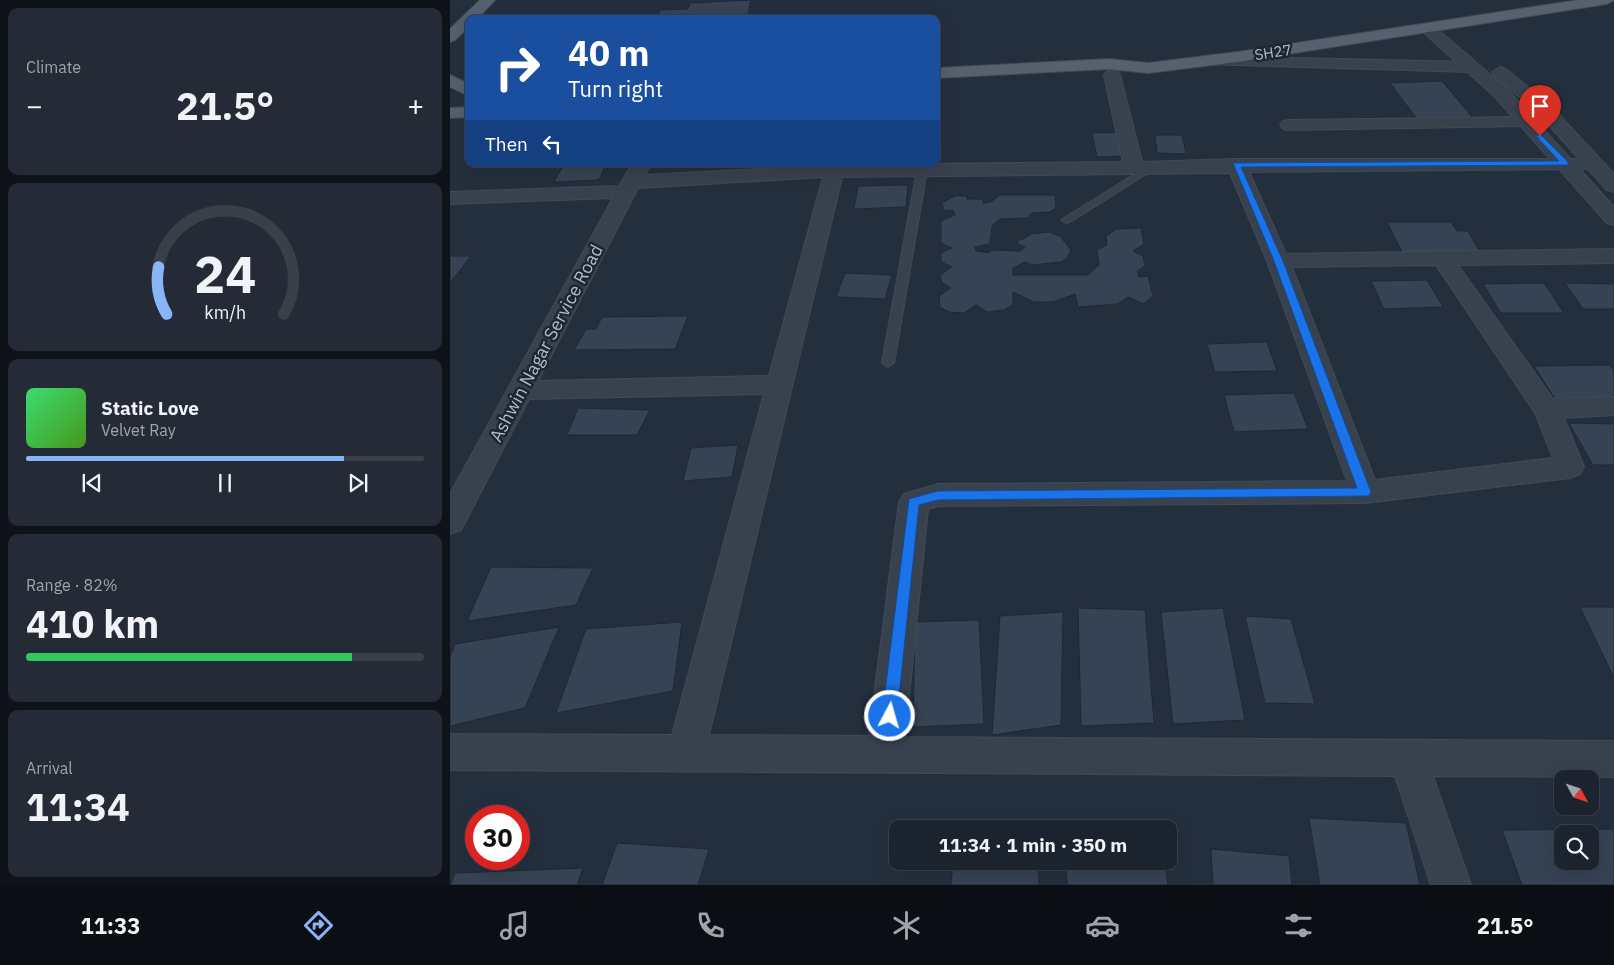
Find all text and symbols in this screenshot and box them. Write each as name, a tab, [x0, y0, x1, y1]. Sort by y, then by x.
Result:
text: 40 m	[568, 30, 650, 76]
icon: right	[485, 35, 550, 100]
street label: SH27	[1253, 40, 1293, 64]
text: Climate	[26, 57, 81, 77]
text: Turn right	[568, 74, 663, 103]
text: 21.5°	[176, 81, 274, 130]
pin	[1519, 85, 1561, 136]
text: −	[26, 87, 43, 124]
text: +	[407, 87, 424, 124]
icon: arrive	[1526, 92, 1554, 120]
icon: left	[538, 130, 566, 158]
text: Then	[485, 132, 528, 156]
text: 24	[194, 240, 256, 307]
street label: Ashwin Nagar Service Road	[484, 240, 608, 446]
text: km/h	[204, 301, 246, 324]
text: Static Love	[101, 396, 199, 420]
text: Velvet Ray	[101, 420, 176, 440]
icon: previous	[78, 469, 106, 497]
icon: pause	[211, 469, 239, 497]
icon: next	[344, 469, 372, 497]
text: Range · 82%	[26, 575, 118, 595]
text: 410 km	[26, 599, 159, 648]
position arrow	[863, 689, 915, 741]
text: Arrival	[26, 758, 73, 778]
north arrow	[1554, 770, 1599, 815]
map controls	[1554, 770, 1599, 870]
text: 11:34	[26, 782, 130, 831]
speed limit sign: 30	[465, 805, 530, 870]
button: search	[1554, 825, 1599, 870]
text: 11:34 · 1 min · 350 m	[939, 833, 1127, 857]
icon: directions	[301, 908, 336, 943]
icon: music	[497, 908, 532, 943]
icon: phone	[693, 908, 728, 943]
icon: climate	[889, 908, 924, 943]
icon: car	[1085, 908, 1120, 943]
icon: filters	[1281, 908, 1316, 943]
text: 11:33	[80, 911, 141, 940]
text: 21.5°	[1477, 911, 1534, 940]

